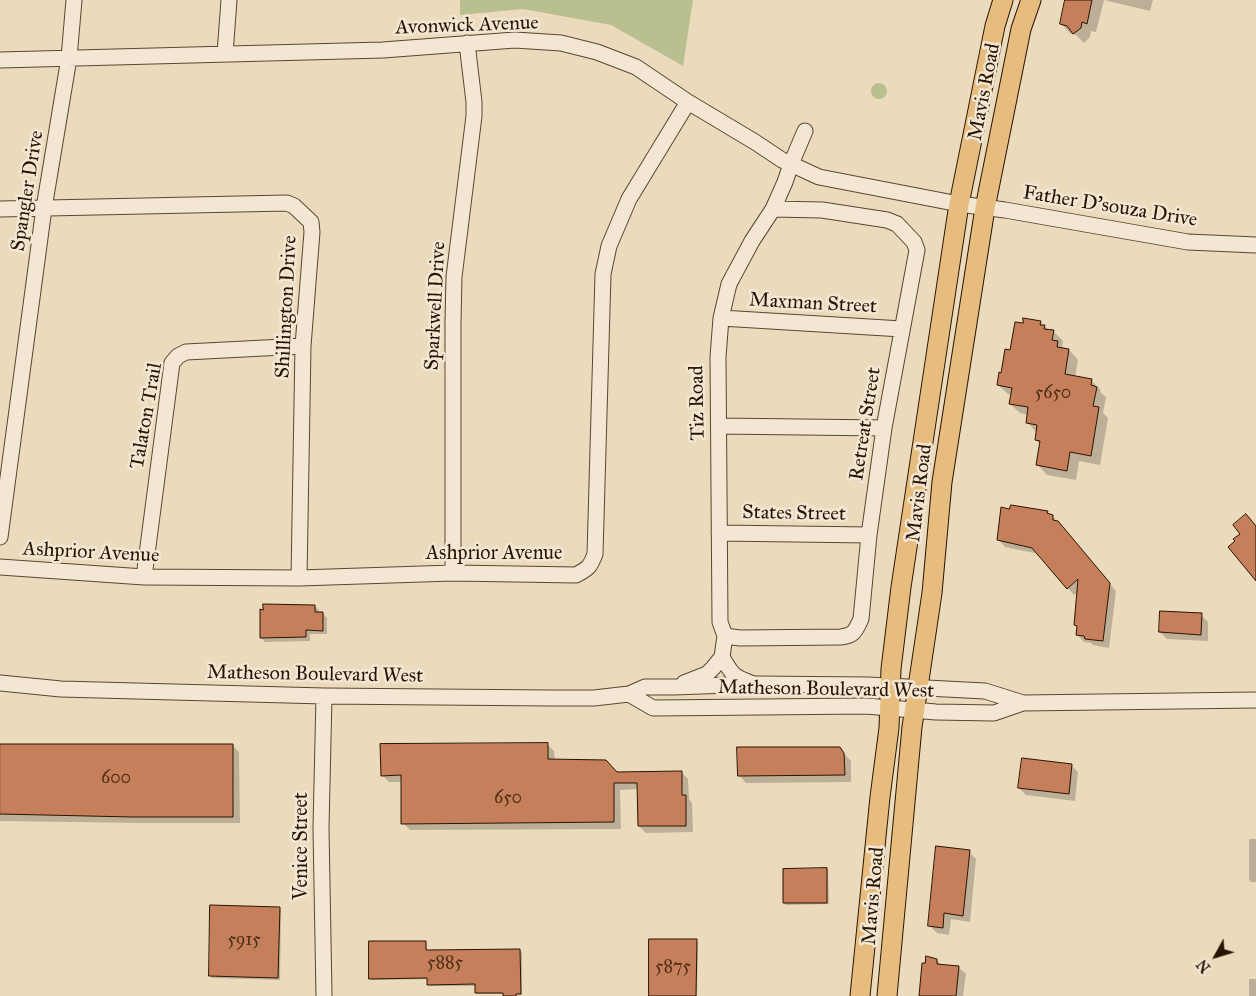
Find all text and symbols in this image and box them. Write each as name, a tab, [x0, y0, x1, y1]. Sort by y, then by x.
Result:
street label: Avonwick Avenue	[395, 12, 539, 40]
street label: Mavis Road	[964, 41, 1006, 143]
street label: Spangler Drive	[7, 129, 49, 253]
street label: Father D'souza Drive	[1021, 181, 1199, 233]
street label: Shillington Drive	[271, 235, 303, 379]
street label: Sparkwell Drive	[421, 241, 451, 371]
street label: Maxman Street	[748, 289, 878, 319]
street label: Talaton Trail	[126, 361, 168, 471]
street label: Tiz Road	[685, 365, 711, 441]
street label: Retreat Street	[845, 366, 887, 482]
house number: 5650	[1035, 383, 1071, 405]
street label: Mavis Road	[902, 443, 938, 543]
street label: States Street	[742, 501, 846, 527]
street label: Ashprior Avenue	[22, 537, 160, 569]
street label: Ashprior Avenue	[426, 542, 562, 566]
street label: Matheson Boulevard West	[207, 661, 423, 689]
street label: Matheson Boulevard West	[718, 676, 934, 704]
house number: 600	[101, 768, 131, 790]
house number: 650	[494, 788, 522, 810]
street label: Venice Street	[290, 792, 314, 900]
street label: Mavis Road	[858, 846, 890, 946]
house number: 5915	[227, 930, 261, 952]
north arrow	[1191, 931, 1241, 981]
house number: 5885	[427, 953, 463, 975]
text: N	[1194, 956, 1214, 976]
house number: 5875	[655, 957, 691, 979]

